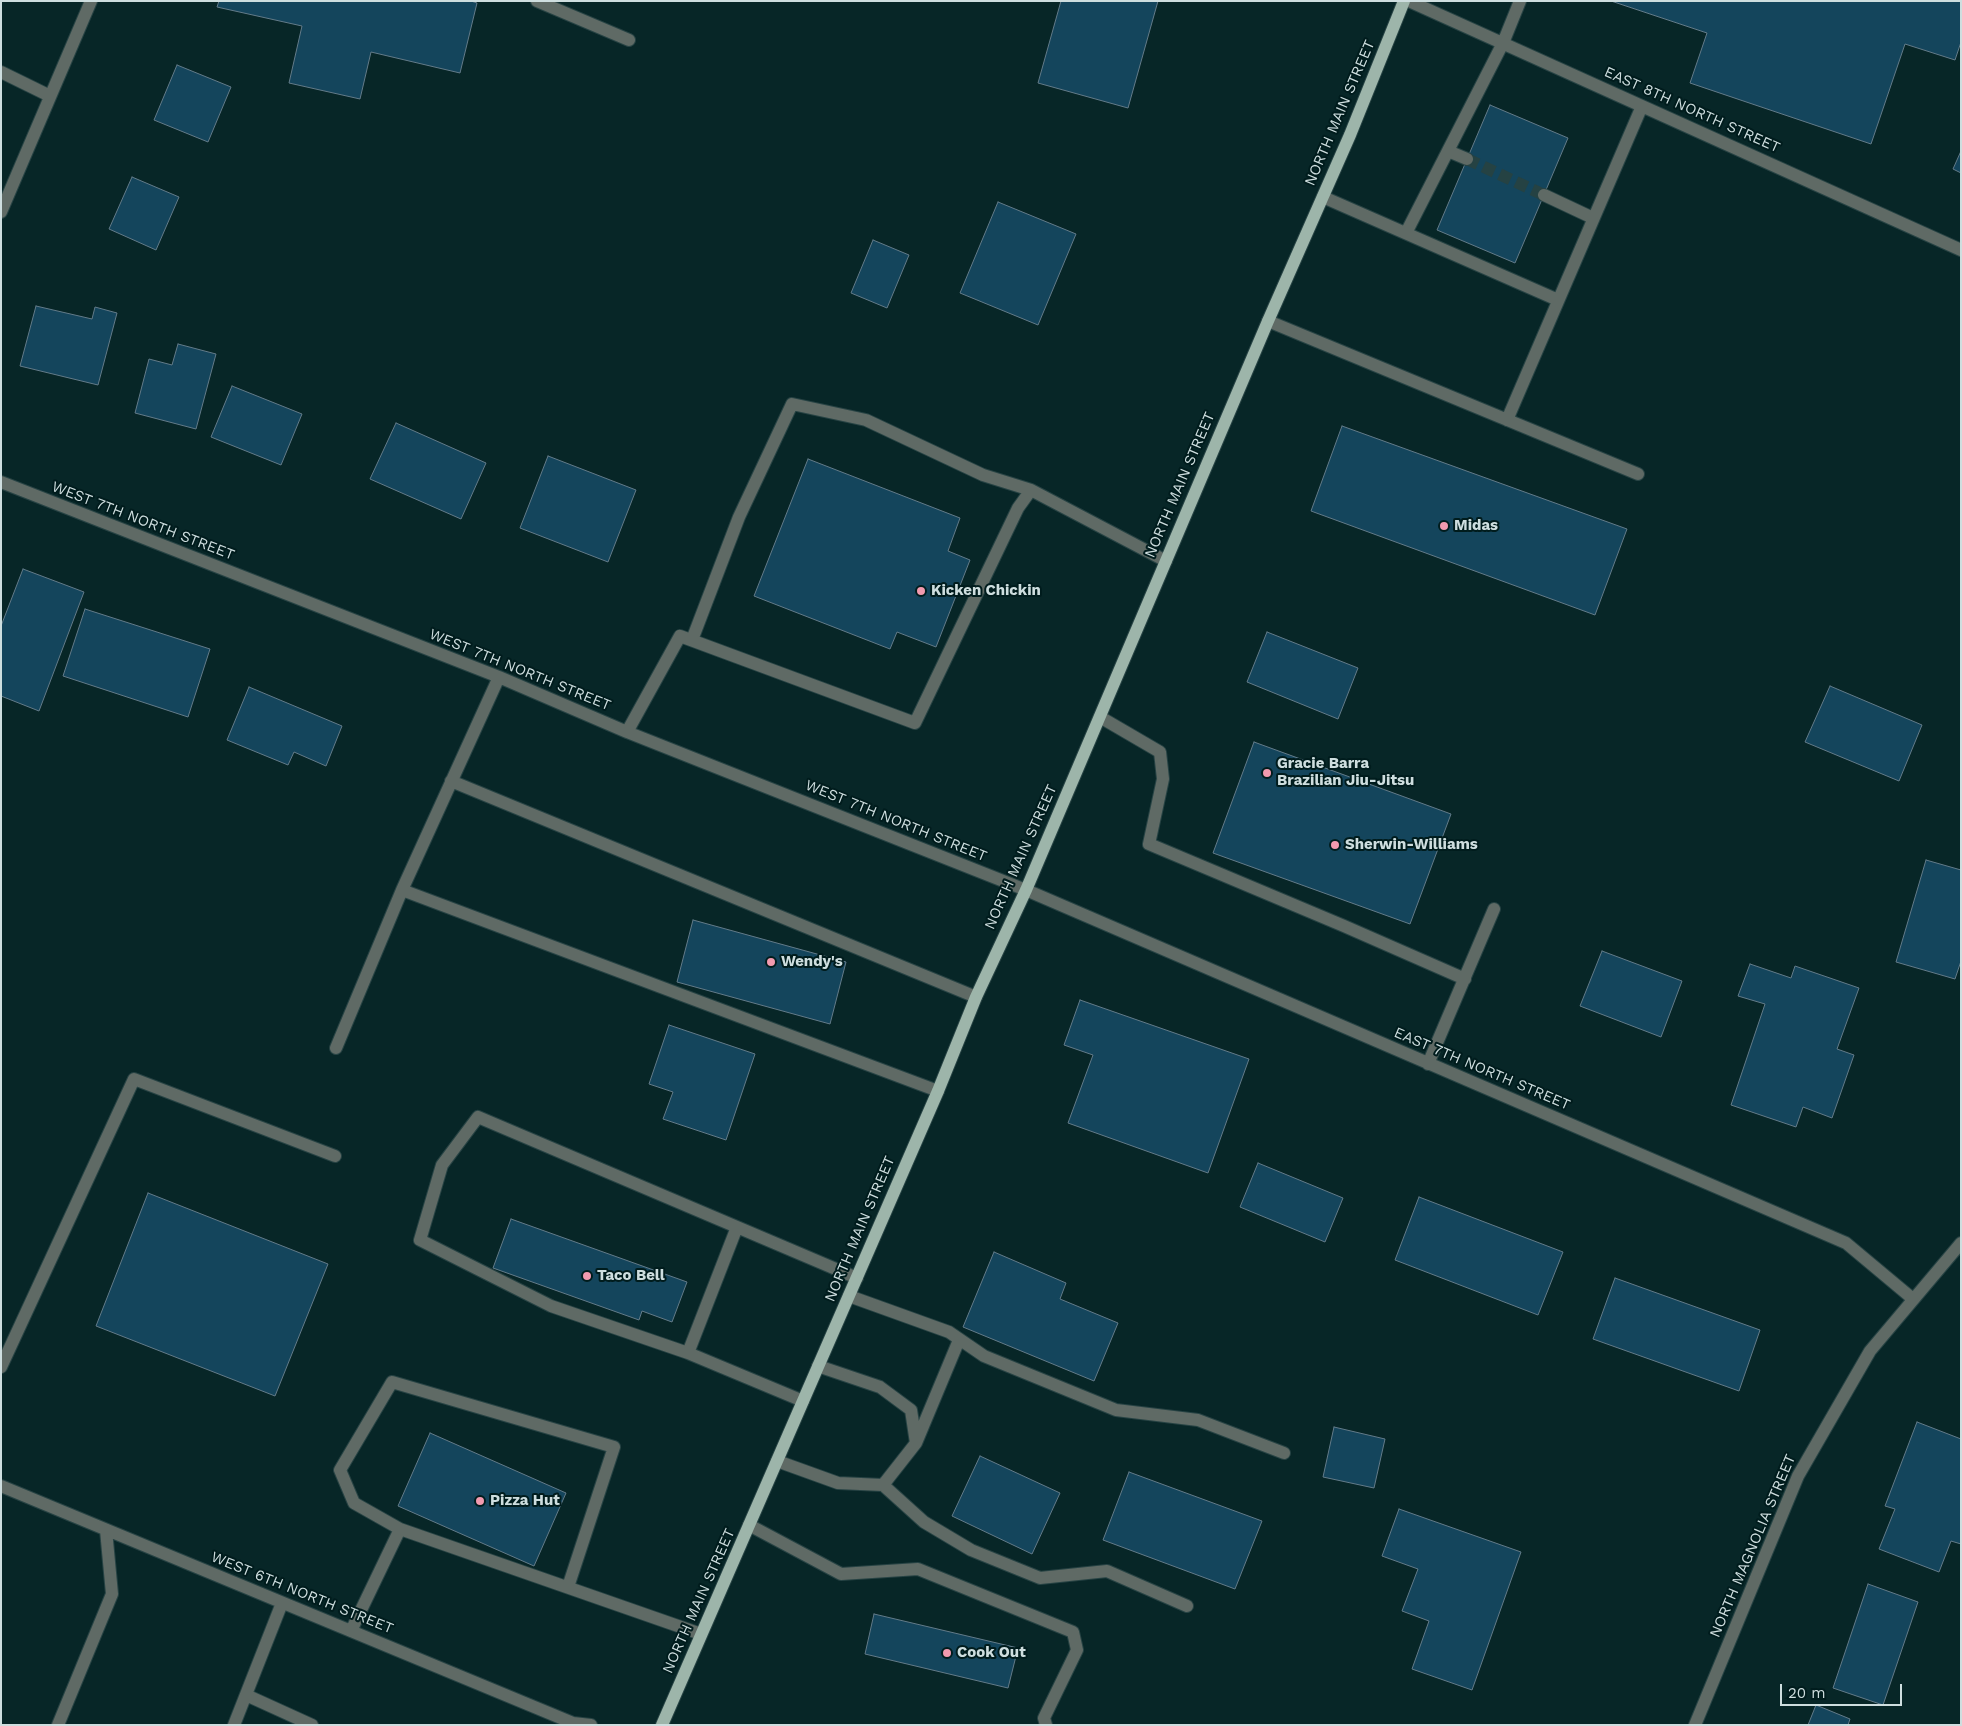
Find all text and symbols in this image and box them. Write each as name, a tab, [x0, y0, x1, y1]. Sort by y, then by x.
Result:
street label: NORTH MAIN STREET	[1301, 37, 1379, 189]
street label: EAST 8TH NORTH STREET	[1601, 63, 1783, 157]
street label: NORTH MAIN STREET	[1141, 409, 1219, 561]
street label: WEST 7TH NORTH STREET	[49, 478, 237, 564]
place label: Midas	[1454, 517, 1498, 535]
marker: Midas	[1438, 520, 1450, 532]
place label: Kicken Chickin	[931, 582, 1041, 600]
marker: Kicken Chickin	[915, 585, 927, 597]
street label: WEST 7TH NORTH STREET	[426, 625, 614, 715]
place label: Gracie Barra Brazilian Jiu-Jitsu	[1277, 755, 1414, 790]
marker: Gracie Barra Brazilian Jiu-Jitsu	[1261, 767, 1273, 779]
street label: WEST 7TH NORTH STREET	[802, 776, 990, 866]
street label: NORTH MAIN STREET	[981, 782, 1061, 932]
place label: Sherwin-Williams	[1345, 836, 1478, 854]
marker: Sherwin-Williams	[1329, 839, 1341, 851]
place label: Wendy's	[781, 953, 843, 971]
marker: Wendy's	[765, 956, 777, 968]
street label: EAST 7TH NORTH STREET	[1391, 1024, 1573, 1114]
street label: NORTH MAIN STREET	[821, 1153, 899, 1305]
place label: Taco Bell	[597, 1267, 665, 1285]
marker: Taco Bell	[581, 1270, 593, 1282]
street label: NORTH MAGNOLIA STREET	[1706, 1452, 1800, 1640]
place label: Pizza Hut	[490, 1492, 560, 1510]
marker: Pizza Hut	[474, 1495, 486, 1507]
street label: NORTH MAIN STREET	[659, 1526, 739, 1676]
street label: WEST 6TH NORTH STREET	[208, 1548, 396, 1638]
place label: Cook Out	[957, 1644, 1026, 1662]
marker: Cook Out	[941, 1647, 953, 1659]
scale bar	[1782, 1674, 1904, 1706]
text: 20 m	[1788, 1684, 1826, 1702]

